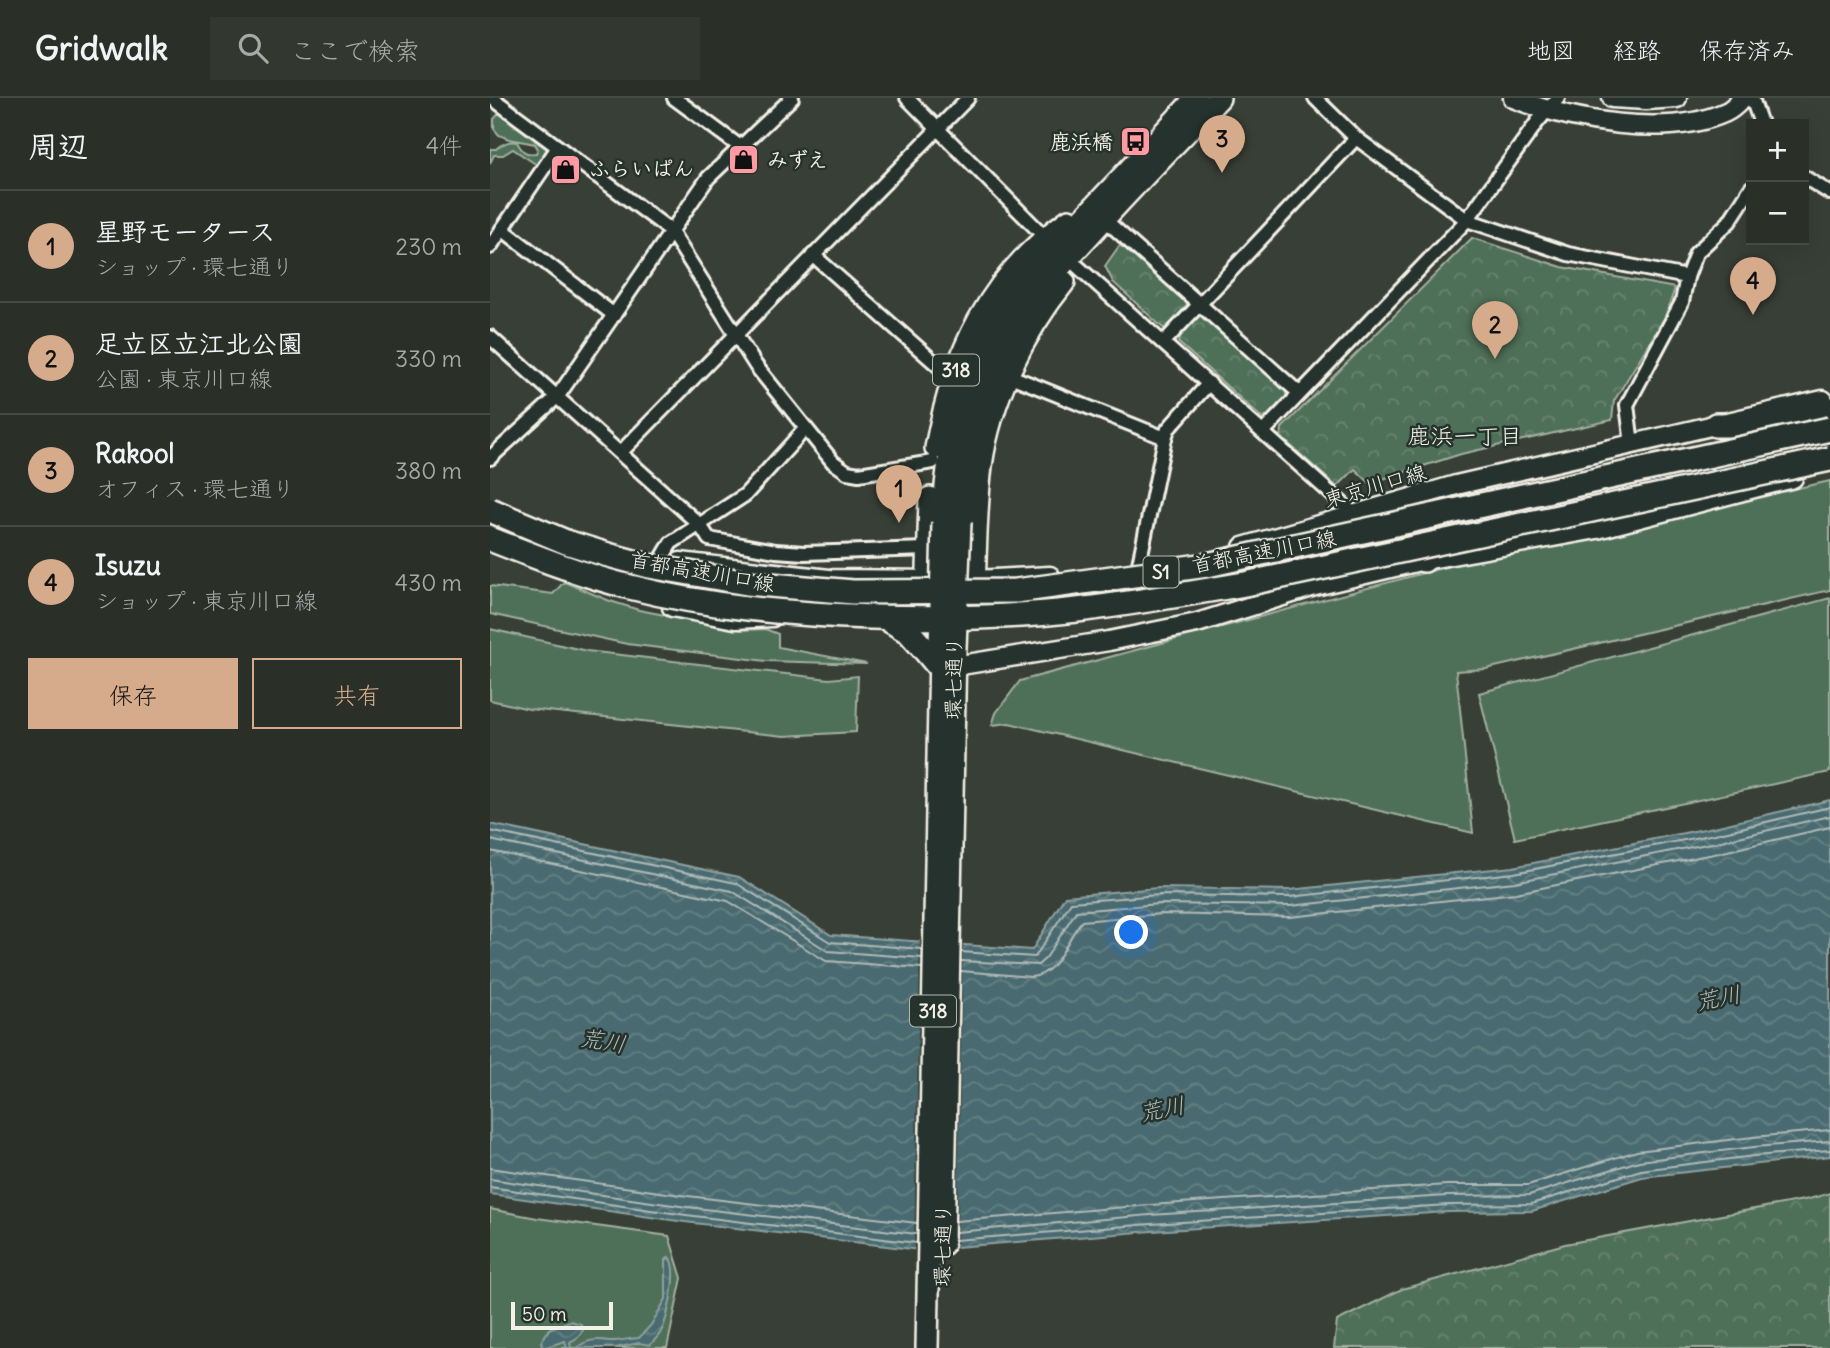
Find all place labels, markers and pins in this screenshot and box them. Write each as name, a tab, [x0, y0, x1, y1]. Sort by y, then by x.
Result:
pin: 3	[1199, 115, 1245, 173]
bus stop icon: 鹿浜橋	[1119, 125, 1153, 159]
place label: 鹿浜橋	[1050, 128, 1113, 155]
shop icon: みずえ	[727, 143, 761, 177]
place label: みずえ	[767, 146, 828, 173]
shop icon: ふらいぱん	[549, 152, 583, 186]
place label: ふらいぱん	[589, 155, 694, 182]
pin: 4	[1730, 257, 1776, 315]
pin: 2	[1472, 301, 1518, 359]
pin: 1	[876, 465, 922, 523]

